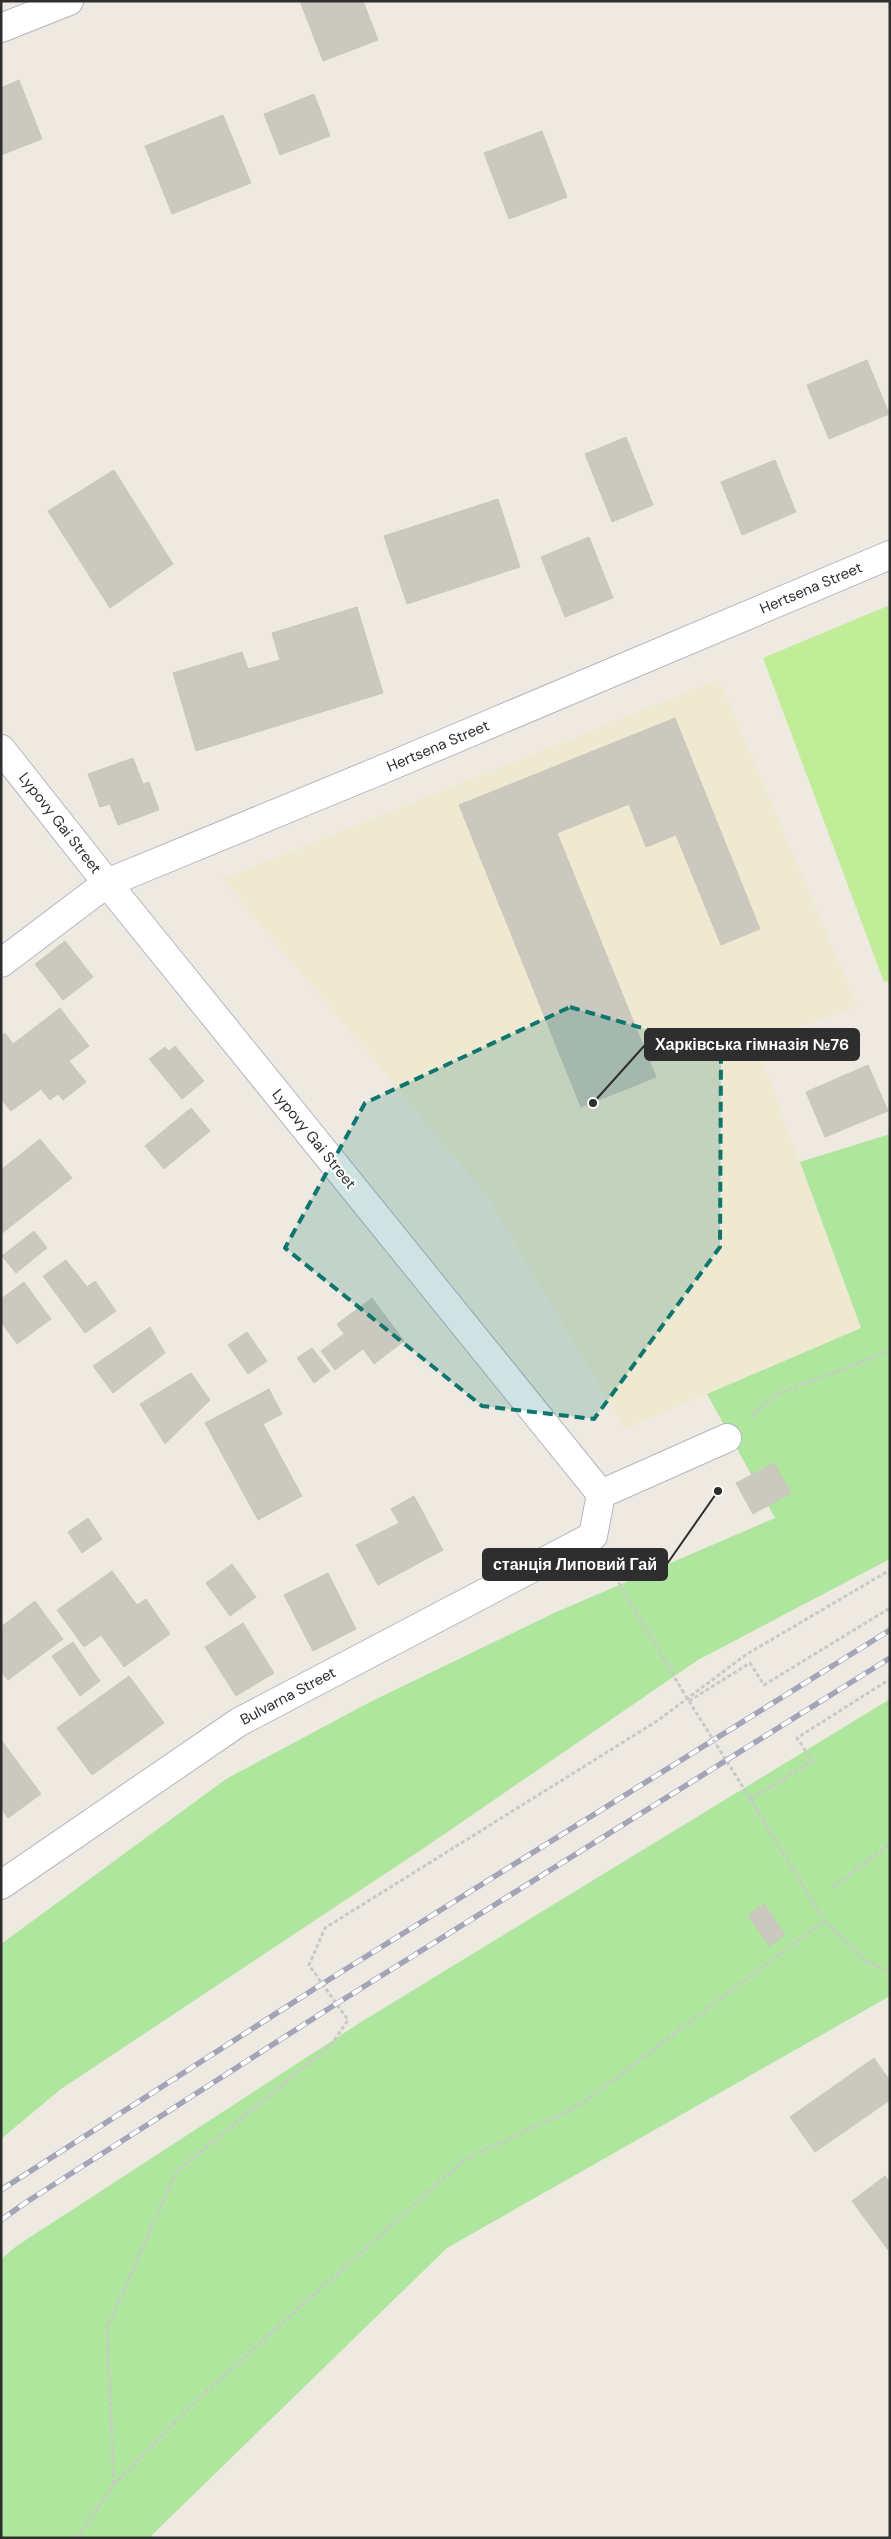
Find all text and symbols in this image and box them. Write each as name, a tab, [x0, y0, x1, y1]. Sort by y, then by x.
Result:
street label: Hertsena Street	[757, 557, 865, 619]
street label: Hertsena Street	[384, 715, 492, 777]
street label: Lypovy Gai Street	[14, 768, 106, 878]
callout: Харківська гімназія №76	[645, 1029, 859, 1060]
text: Харківська гімназія №76	[655, 1034, 849, 1055]
street label: Lypovy Gai Street	[267, 1085, 361, 1193]
callout: станція Липовий Гай	[483, 1549, 667, 1580]
text: станція Липовий Гай	[493, 1554, 657, 1575]
street label: Bulvarna Street	[237, 1662, 339, 1730]

